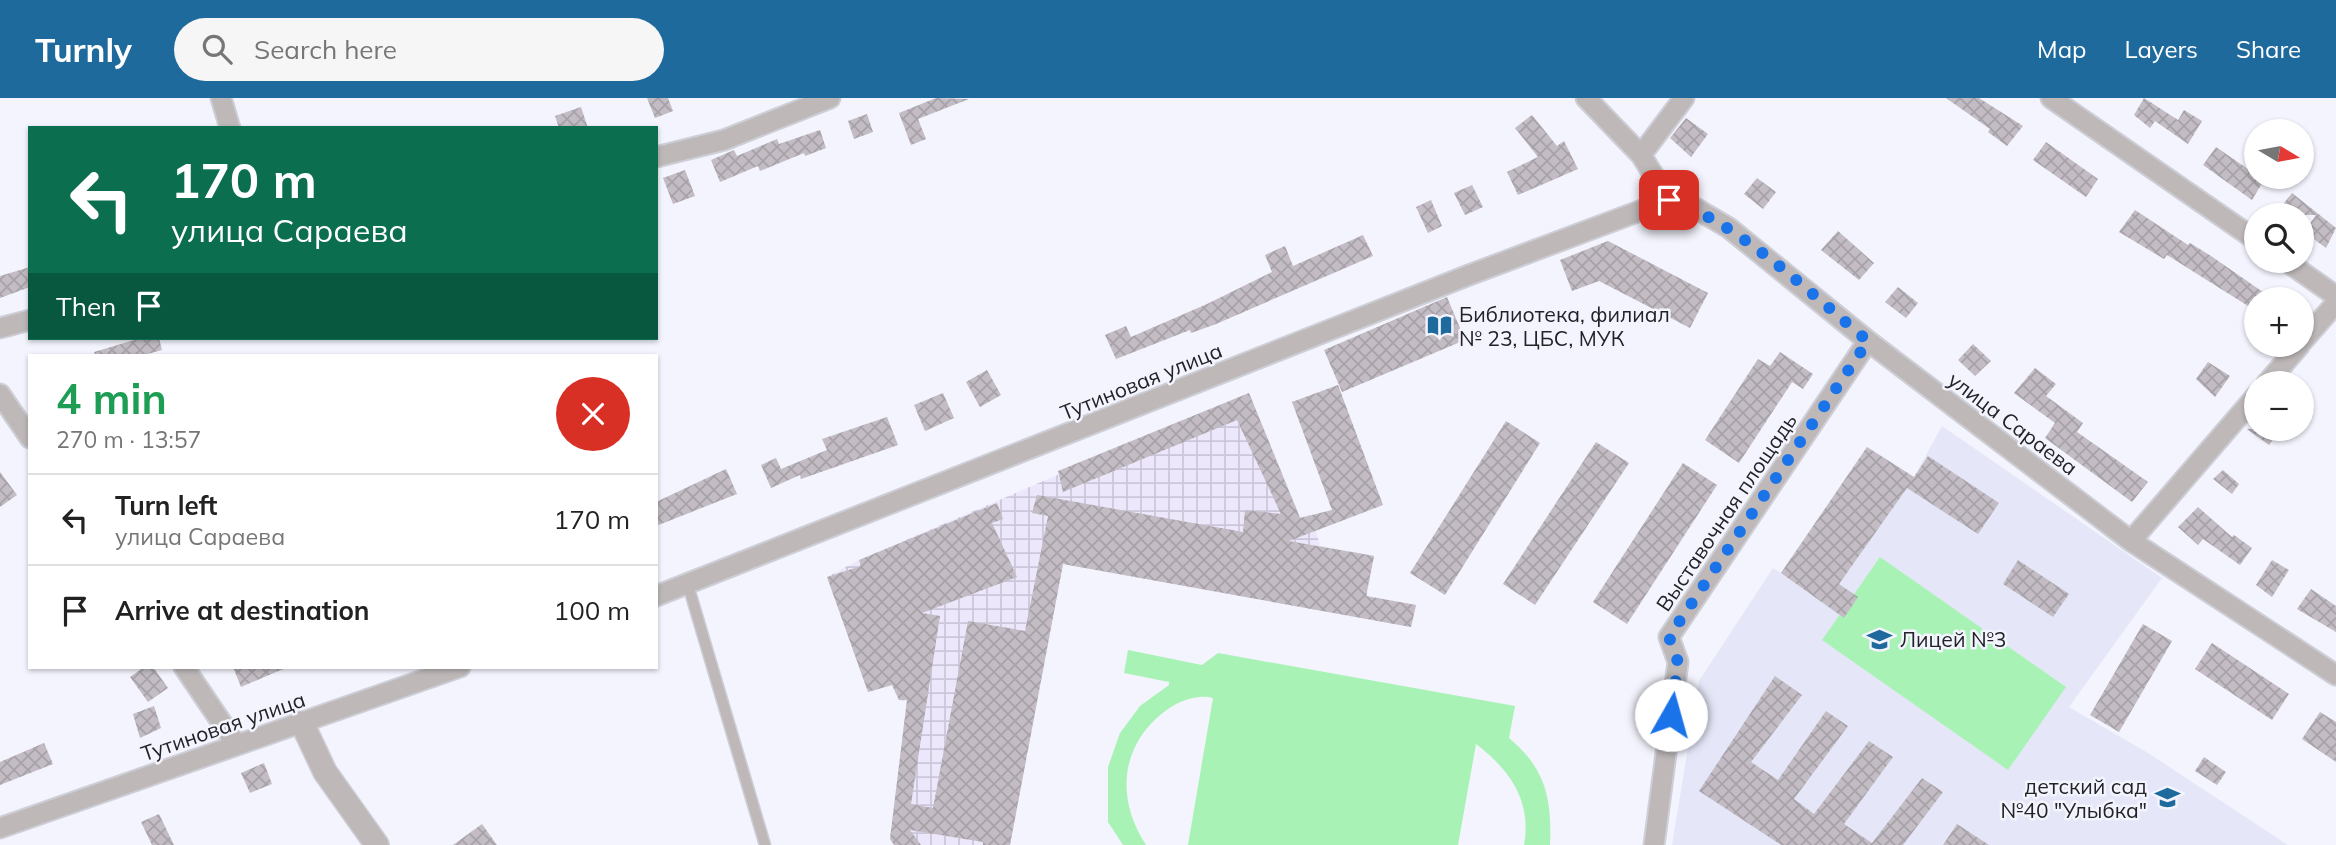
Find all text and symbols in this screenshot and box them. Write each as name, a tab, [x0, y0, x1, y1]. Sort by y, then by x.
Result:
search box	[174, 18, 664, 81]
text: Turnly	[35, 29, 132, 70]
icon: search	[198, 30, 236, 68]
text: Search here	[254, 33, 397, 66]
text: Map	[2037, 34, 2086, 64]
text: Layers	[2124, 34, 2198, 64]
text: Share	[2236, 34, 2301, 64]
north arrow	[2244, 119, 2314, 189]
map controls	[2244, 119, 2314, 441]
text: 170 m	[171, 149, 317, 210]
icon: left	[56, 154, 147, 245]
pin	[1639, 170, 1699, 230]
icon: arrive	[1650, 181, 1688, 219]
button: search	[2244, 203, 2314, 273]
text: улица Сараева	[171, 210, 408, 250]
icon: arrive	[130, 287, 168, 325]
button: +	[2244, 287, 2314, 357]
text: Then	[56, 290, 116, 323]
place label: Библиотека, филиал № 23, ЦБС, МУК	[1459, 301, 1670, 351]
library icon: Библиотека, филиал № 23, ЦБС, МУК	[1425, 312, 1453, 340]
street label: Тутиновая улица	[1056, 337, 1226, 425]
street label: улица Сараева	[1943, 366, 2083, 480]
button: −	[2244, 371, 2314, 441]
text: 4 min	[56, 372, 167, 425]
button: close	[556, 377, 630, 451]
street label: Выставочная площадь	[1650, 408, 1802, 616]
text: 270 m · 13:57	[56, 425, 201, 454]
text: Turn left	[115, 489, 217, 522]
icon: left	[56, 501, 94, 539]
text: 170 m	[554, 503, 630, 536]
text: улица Сараева	[115, 522, 285, 551]
icon: arrive	[56, 592, 94, 630]
text: Arrive at destination	[115, 594, 370, 627]
text: 100 m	[554, 594, 630, 627]
school or university icon: Лицей №3	[1866, 625, 1894, 653]
place label: Лицей №3	[1900, 626, 2006, 652]
position arrow	[1634, 678, 1708, 752]
street label: Тутиновая улица	[137, 686, 309, 766]
place label: детский сад №40 "Улыбка"	[2001, 773, 2147, 823]
school or university icon: детский сад №40 "Улыбка"	[2153, 784, 2181, 812]

